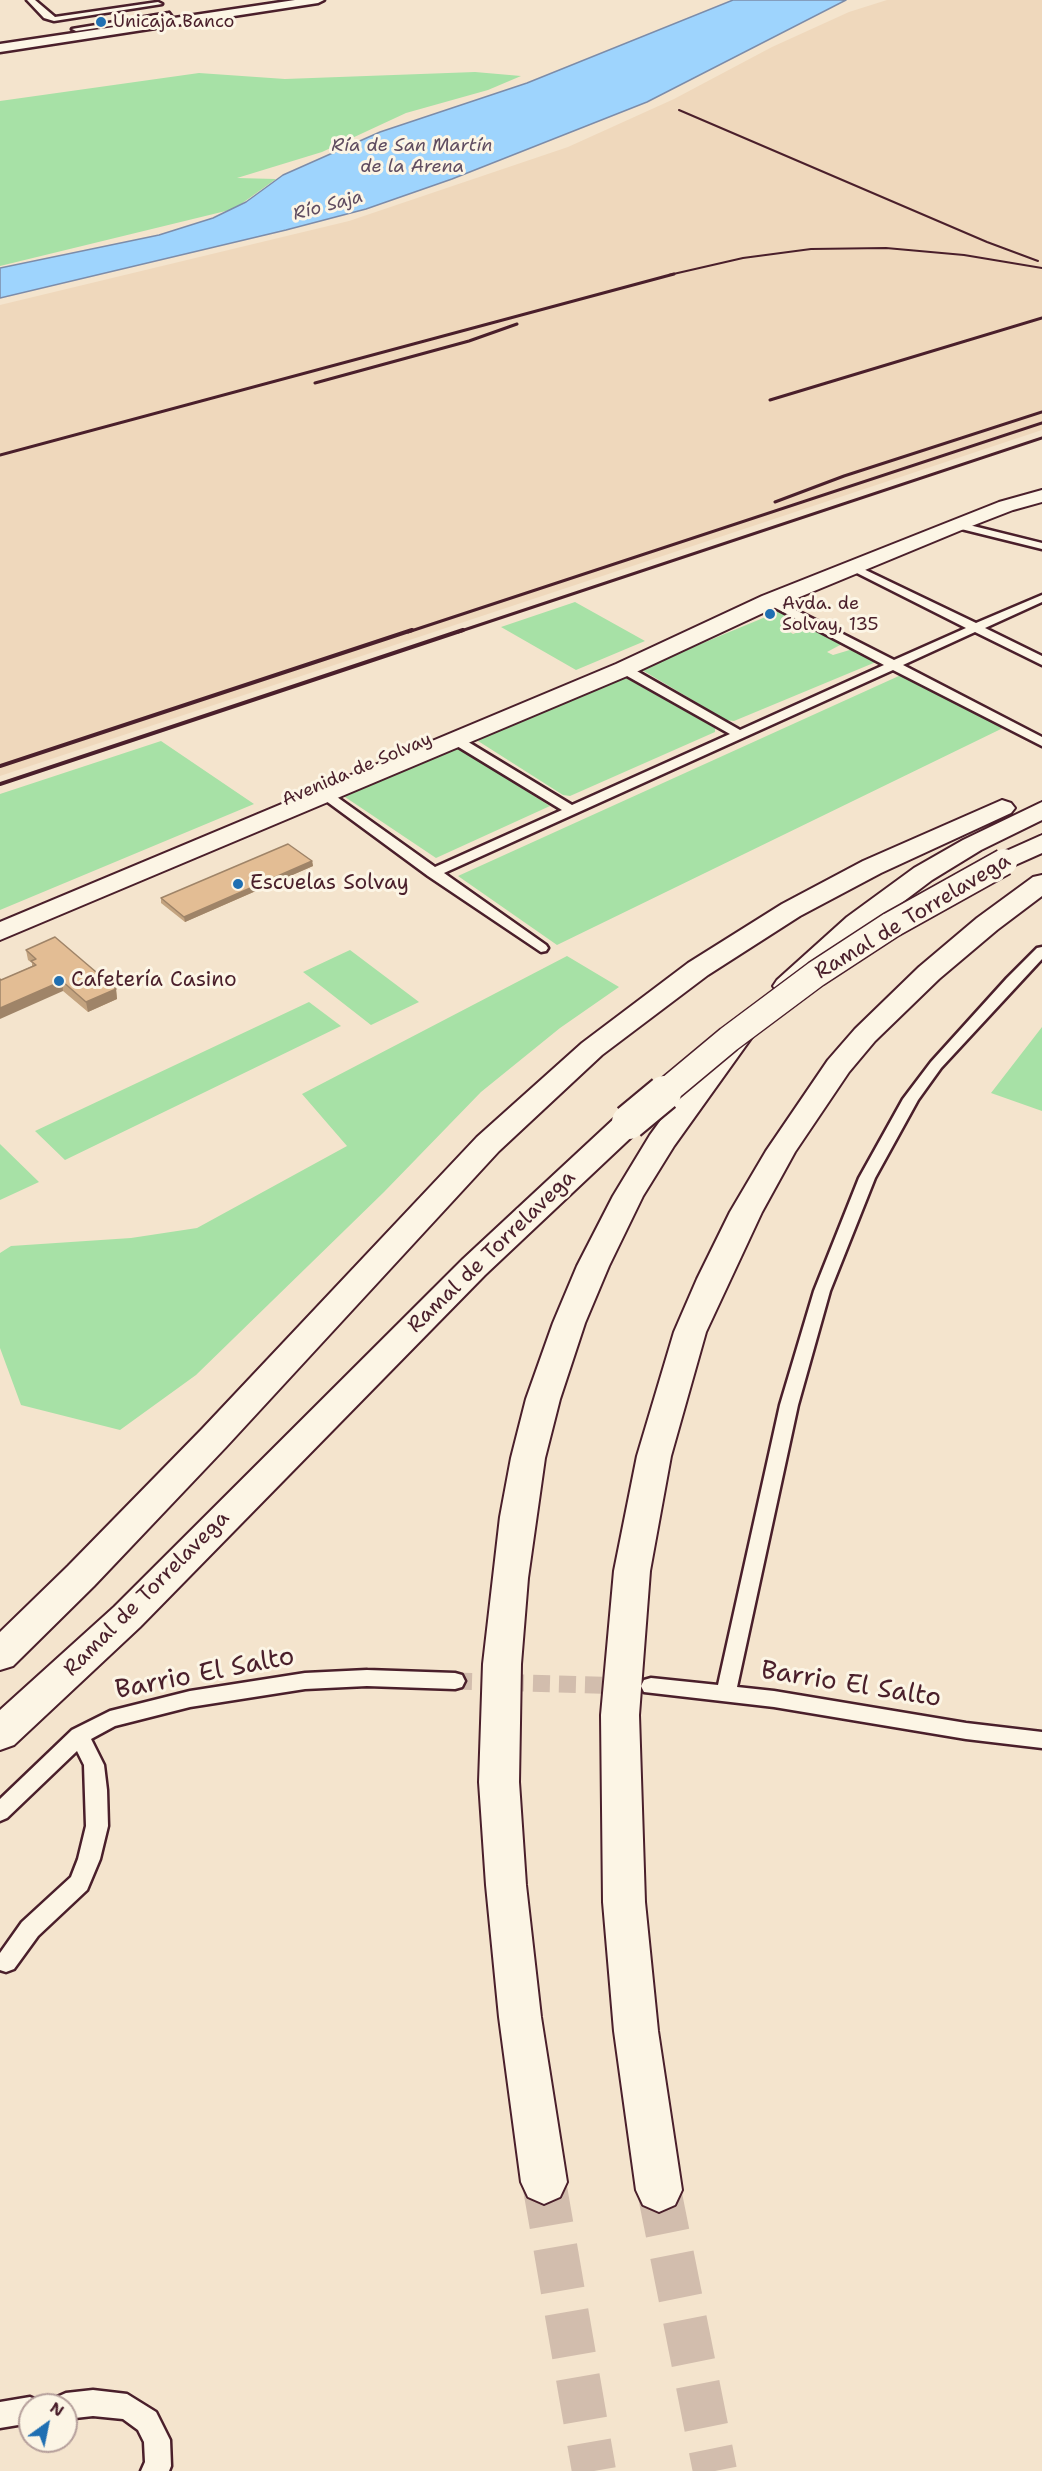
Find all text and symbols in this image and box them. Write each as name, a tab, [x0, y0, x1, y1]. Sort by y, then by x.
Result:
place label: Unicaja Banco	[113, 11, 234, 33]
marker: Unicaja Banco	[94, 15, 108, 29]
water label: Ría de San Martín de la Arena	[332, 135, 492, 178]
water label: Río Saja	[291, 186, 365, 226]
place label: Avda. de Solvay, 135	[782, 593, 879, 636]
marker: Avda. de Solvay, 135	[763, 607, 777, 621]
street label: Avenida de Solvay	[279, 729, 435, 811]
street label: Ramal de Torrelavega	[811, 849, 1015, 985]
place label: Escuelas Solvay	[250, 871, 409, 897]
marker: Escuelas Solvay	[231, 877, 245, 891]
place label: Cafetería Casino	[71, 968, 237, 994]
marker: Cafetería Casino	[52, 974, 66, 988]
street label: Ramal de Torrelavega	[403, 1165, 581, 1339]
street label: Ramal de Torrelavega	[59, 1506, 235, 1682]
street label: Barrio El Salto	[113, 1641, 297, 1707]
street label: Barrio El Salto	[759, 1655, 943, 1715]
north arrow	[18, 2393, 78, 2453]
text: N	[46, 2397, 68, 2421]

